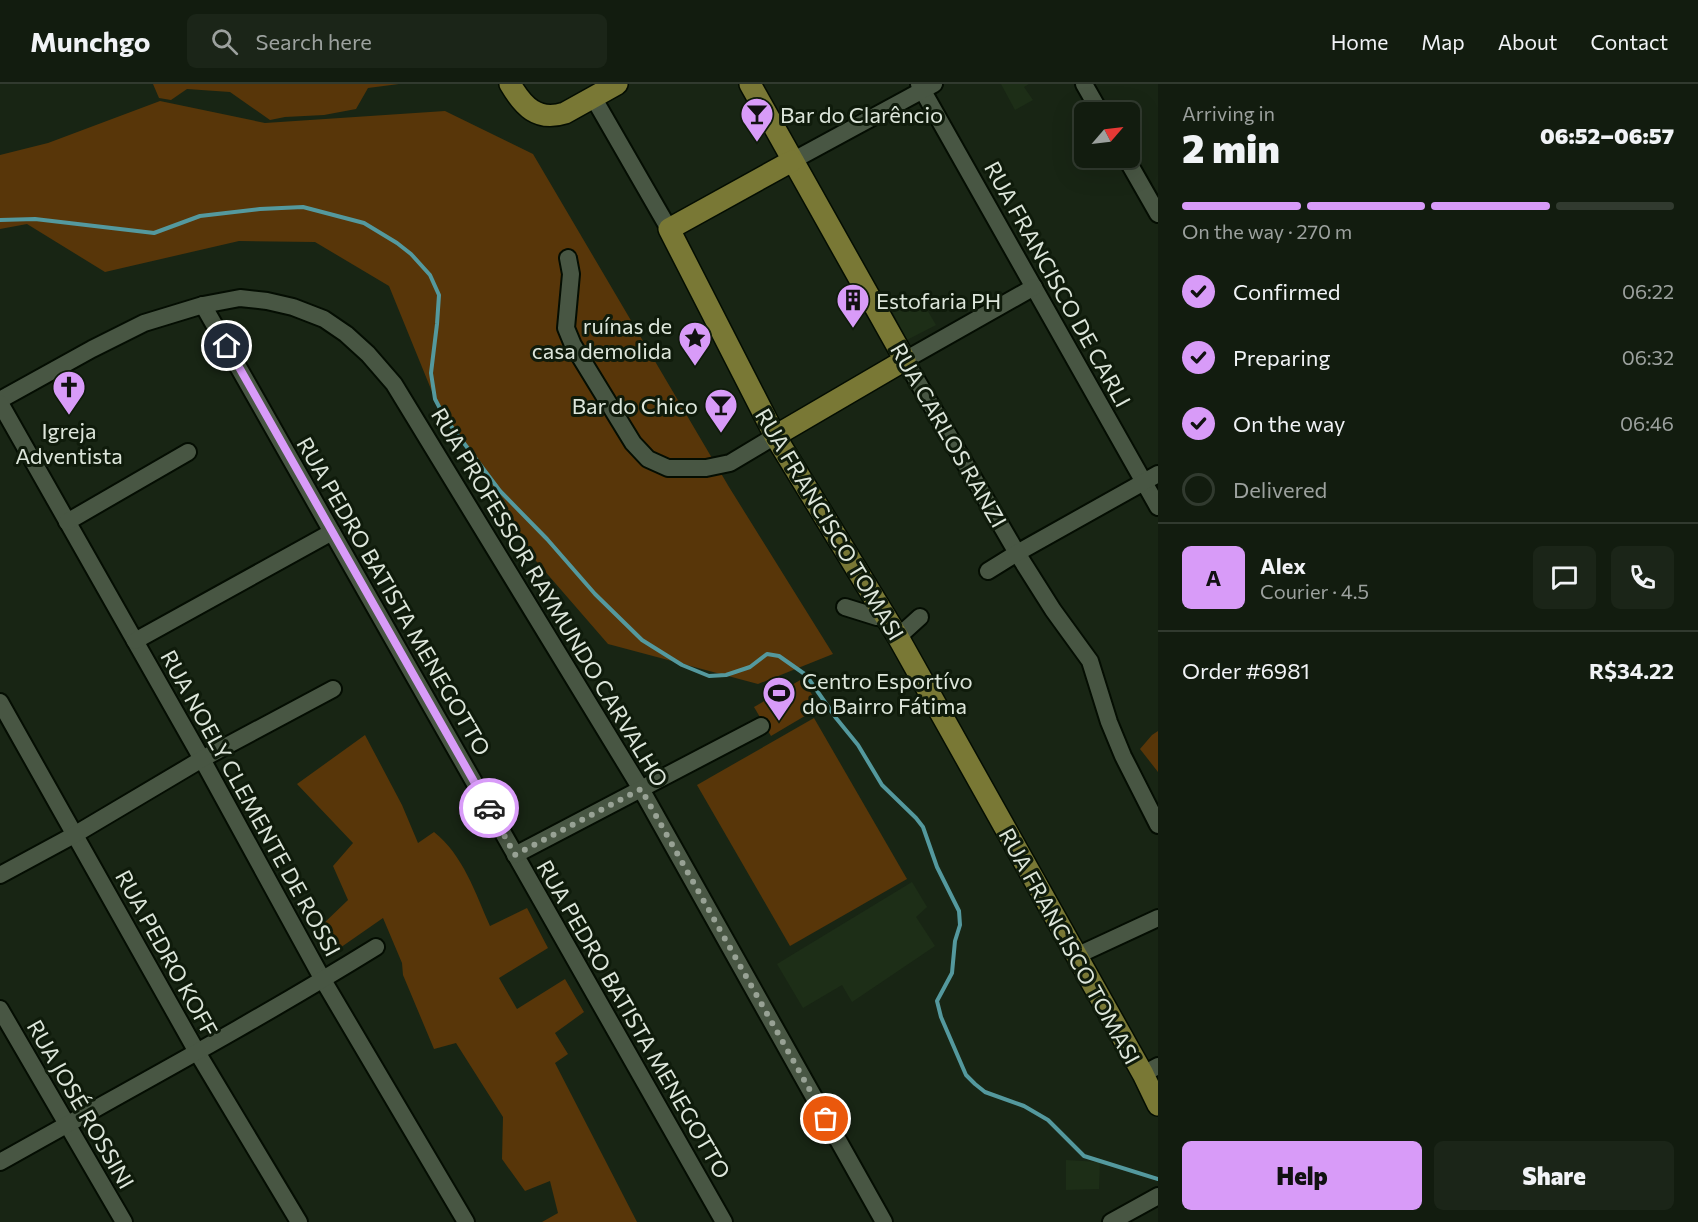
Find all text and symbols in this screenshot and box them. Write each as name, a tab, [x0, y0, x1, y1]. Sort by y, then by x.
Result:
search box	[187, 14, 607, 68]
text: Munchgo	[30, 24, 151, 58]
icon: search	[208, 25, 241, 58]
text: Search here	[256, 28, 372, 55]
text: Home	[1331, 29, 1388, 54]
text: Map	[1421, 29, 1465, 54]
text: About	[1498, 29, 1557, 54]
text: Contact	[1590, 29, 1668, 54]
bar icon: Bar do Clarêncio	[739, 96, 775, 143]
place label: Bar do Clarêncio	[780, 101, 943, 128]
text: Arriving in	[1182, 101, 1275, 125]
north arrow	[1074, 102, 1140, 168]
map controls	[1074, 102, 1140, 168]
text: 06:52–06:57	[1540, 122, 1674, 149]
text: 2 min	[1182, 123, 1280, 171]
street label: RUA FRANCISCO DE CARLI	[979, 156, 1137, 412]
text: On the way · 270 m	[1182, 219, 1352, 243]
icon: check	[1182, 275, 1215, 308]
text: Confirmed	[1233, 278, 1340, 305]
text: 06:22	[1622, 279, 1674, 303]
building icon: Estofaria PH	[835, 282, 871, 329]
place label: Estofaria PH	[876, 287, 1001, 314]
place label: ruínas de casa demolida	[532, 312, 672, 364]
pin	[201, 320, 252, 371]
place icon: ruínas de casa demolida	[677, 320, 713, 367]
icon: home	[210, 329, 243, 362]
street label: RUA CARLOS RANZI	[885, 338, 1013, 532]
icon: check	[1182, 341, 1215, 374]
text: Preparing	[1233, 344, 1330, 371]
text: 06:32	[1622, 345, 1674, 369]
church icon: Igreja Adventista	[51, 369, 87, 416]
bar icon: Bar do Chico	[703, 387, 739, 434]
place label: Bar do Chico	[572, 392, 698, 419]
street label: RUA PROFESSOR RAYMUNDO CARVALHO	[426, 403, 674, 791]
street label: RUA FRANCISCO TOMASI	[750, 403, 910, 645]
icon: check	[1182, 407, 1215, 440]
text: On the way	[1233, 410, 1345, 437]
text: 06:46	[1620, 411, 1674, 435]
place label: Igreja Adventista	[15, 417, 123, 469]
street label: RUA PEDRO BATISTA MENEGOTTO	[291, 432, 497, 760]
text: Delivered	[1233, 476, 1327, 503]
button: chat	[1533, 546, 1596, 609]
button: phone	[1611, 546, 1674, 609]
text: Alex	[1260, 552, 1306, 579]
text: A	[1206, 564, 1221, 591]
text: Courier · 4.5	[1260, 579, 1369, 603]
street label: RUA NOELY CLEMENTE DE ROSSI	[155, 645, 347, 961]
text: Order #6981	[1182, 657, 1310, 684]
text: R$34.22	[1589, 657, 1674, 684]
place label: Centro Esportívo do Bairro Fátima	[802, 667, 973, 719]
sports icon: Centro Esportívo do Bairro Fátima	[761, 675, 797, 722]
courier	[459, 778, 519, 838]
icon: car	[473, 792, 506, 825]
street label: RUA FRANCISCO TOMASI	[994, 823, 1146, 1069]
street label: RUA PEDRO BATISTA MENEGOTTO	[531, 855, 737, 1183]
street label: RUA PEDRO KOFF	[110, 865, 224, 1041]
street label: RUA JOSÉ ROSSINI	[22, 1015, 140, 1193]
pin	[800, 1093, 851, 1144]
icon: bag	[809, 1102, 842, 1135]
button: Help	[1182, 1141, 1422, 1210]
button: Share	[1434, 1141, 1674, 1210]

